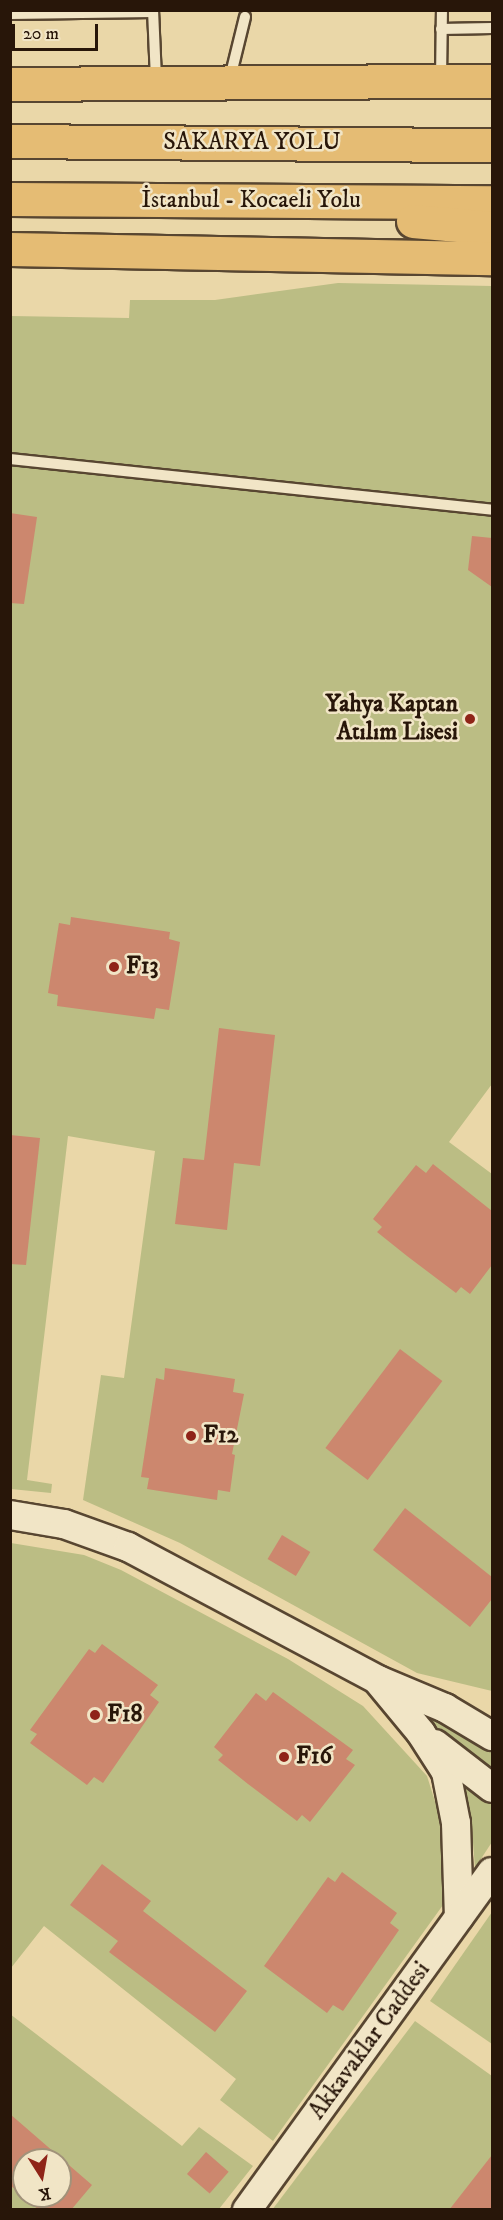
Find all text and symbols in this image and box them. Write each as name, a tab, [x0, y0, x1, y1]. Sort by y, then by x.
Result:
scale bar	[15, 12, 100, 50]
text: 20 m	[23, 23, 59, 45]
street label: SAKARYA YOLU	[163, 129, 341, 157]
street label: İstanbul - Kocaeli Yolu	[141, 187, 361, 215]
place label: Yahya Kaptan Atılım Lisesi	[326, 691, 458, 747]
marker: Yahya Kaptan Atılım Lisesi	[463, 712, 477, 726]
place label: F13	[126, 953, 158, 981]
marker: F13	[107, 960, 121, 974]
place label: F12	[203, 1422, 238, 1450]
marker: F12	[184, 1429, 198, 1443]
place label: F18	[107, 1701, 143, 1729]
marker: F18	[88, 1708, 102, 1722]
place label: F16	[296, 1743, 332, 1771]
marker: F16	[277, 1750, 291, 1764]
street label: Akkavaklar Caddesi	[303, 1957, 437, 2125]
north arrow	[12, 2148, 72, 2208]
text: K	[38, 2183, 52, 2205]

